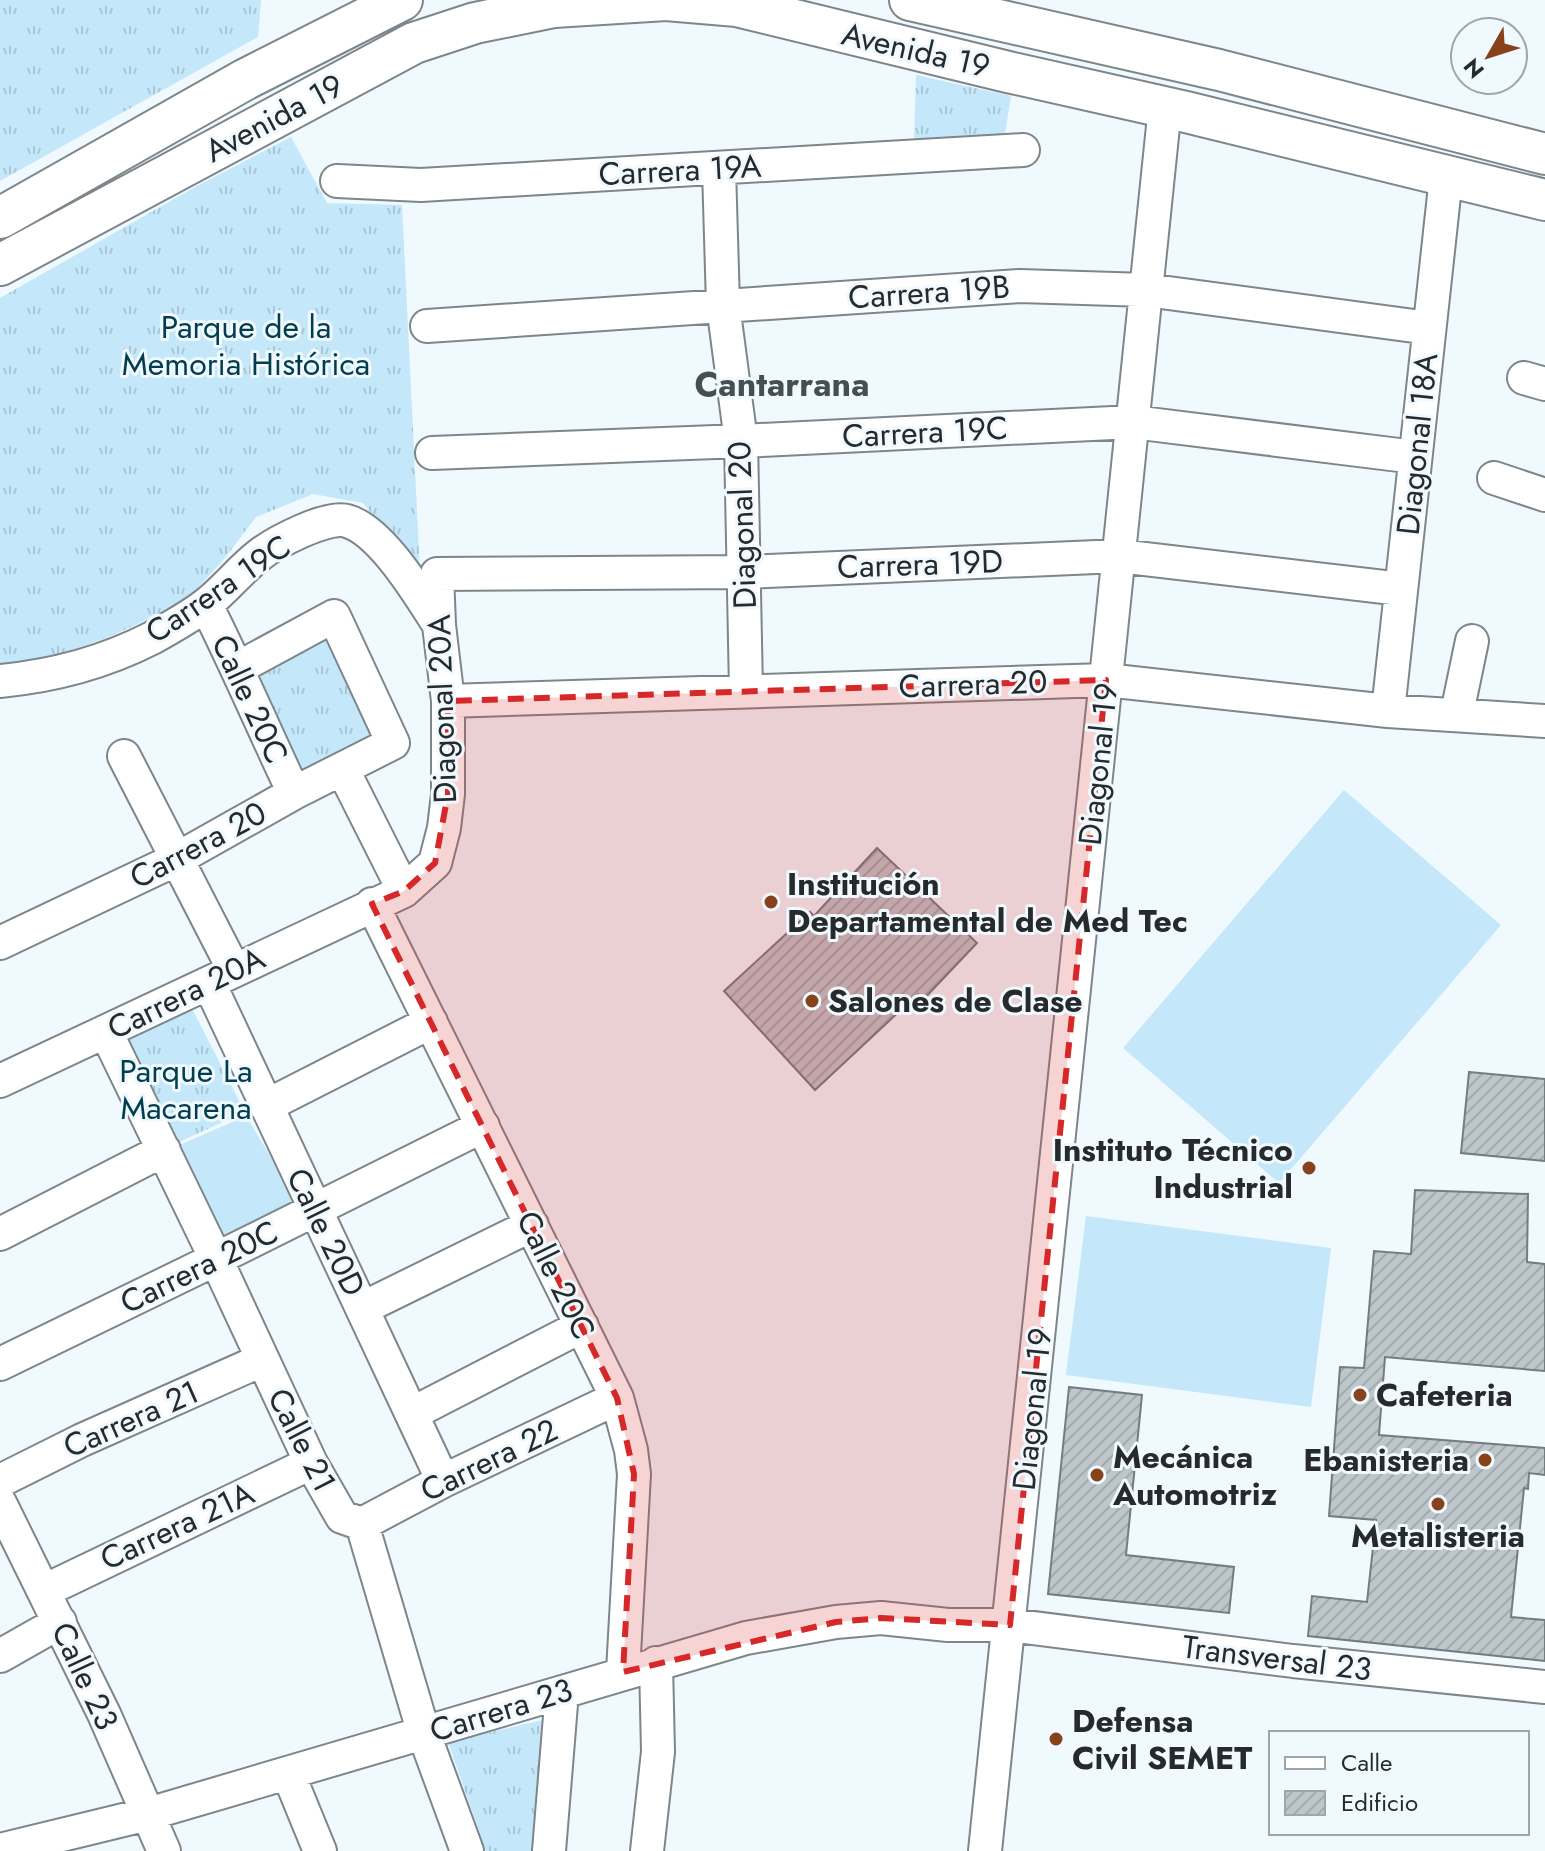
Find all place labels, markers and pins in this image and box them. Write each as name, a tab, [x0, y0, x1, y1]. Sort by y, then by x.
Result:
place label: Institución Departamental de Med Tec	[787, 861, 1188, 944]
marker: Institución Departamental de Med Tec	[762, 893, 780, 911]
place label: Salones de Clase	[828, 978, 1083, 1024]
marker: Salones de Clase	[803, 992, 821, 1010]
place label: Instituto Técnico Industrial	[1053, 1127, 1293, 1210]
marker: Instituto Técnico Industrial	[1300, 1159, 1318, 1177]
place label: Cafeteria	[1376, 1372, 1513, 1418]
marker: Cafeteria	[1351, 1386, 1369, 1404]
place label: Mecánica Automotriz	[1112, 1434, 1278, 1517]
place label: Ebanisteria	[1303, 1437, 1469, 1483]
marker: Ebanisteria	[1476, 1451, 1494, 1469]
marker: Mecánica Automotriz	[1088, 1466, 1106, 1484]
marker: Metalisteria	[1429, 1495, 1447, 1513]
place label: Metalisteria	[1351, 1513, 1525, 1559]
place label: Defensa Civil SEMET	[1072, 1698, 1252, 1781]
marker: Defensa Civil SEMET	[1047, 1730, 1065, 1748]

